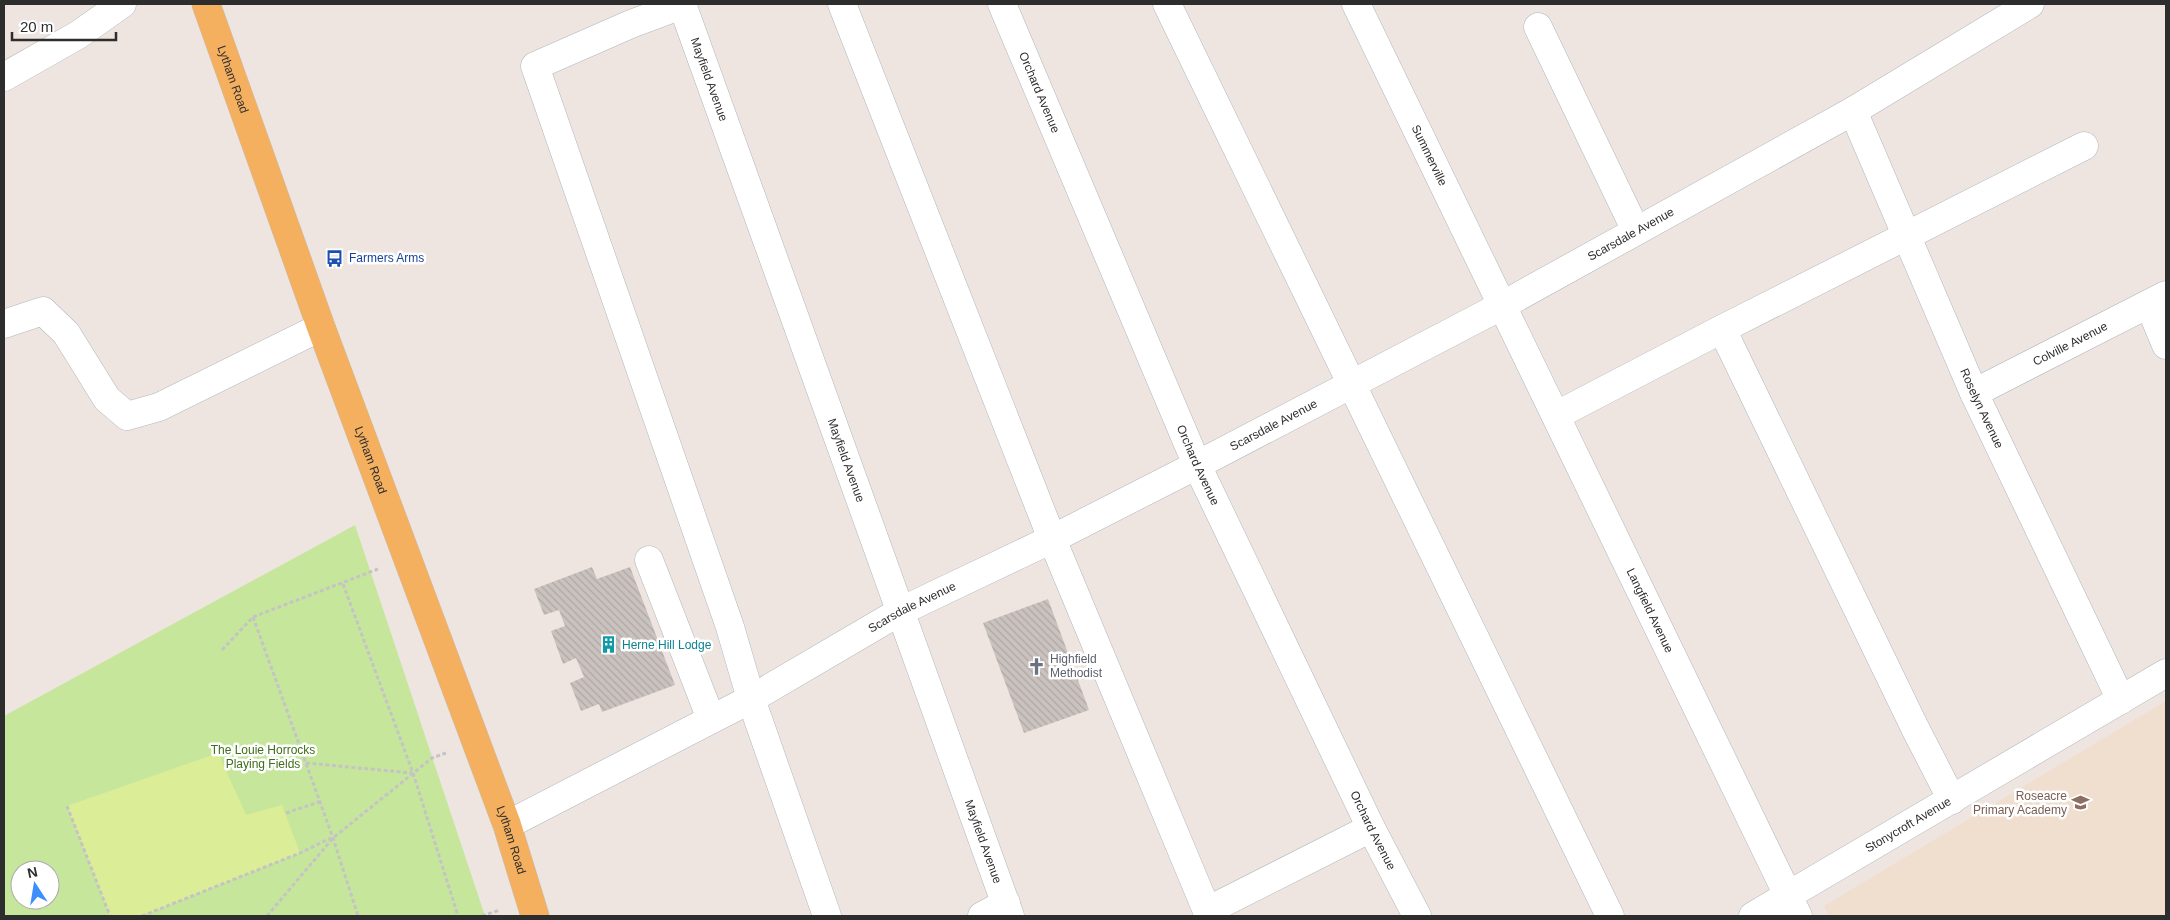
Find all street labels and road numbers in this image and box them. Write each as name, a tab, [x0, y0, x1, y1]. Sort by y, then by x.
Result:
street label: Mayfield Avenue	[688, 36, 731, 123]
street label: Lytham Road	[214, 44, 251, 115]
street label: Orchard Avenue	[1016, 50, 1063, 135]
street label: Summerville	[1409, 122, 1450, 188]
street label: Scarsdale Avenue	[1585, 204, 1677, 264]
street label: Colville Avenue	[2031, 319, 2110, 369]
street label: Roselyn Avenue	[1957, 366, 2007, 451]
street label: Scarsdale Avenue	[1227, 396, 1320, 454]
street label: Mayfield Avenue	[825, 417, 868, 504]
street label: Orchard Avenue	[1174, 423, 1222, 508]
street label: Lytham Road	[352, 424, 390, 496]
street label: Langfield Avenue	[1624, 566, 1676, 655]
street label: Scarsdale Avenue	[866, 579, 958, 636]
street label: Orchard Avenue	[1347, 789, 1399, 872]
street label: Stonycroft Avenue	[1863, 794, 1954, 855]
street label: Mayfield Avenue	[962, 798, 1005, 886]
street label: Lytham Road	[493, 804, 529, 876]

